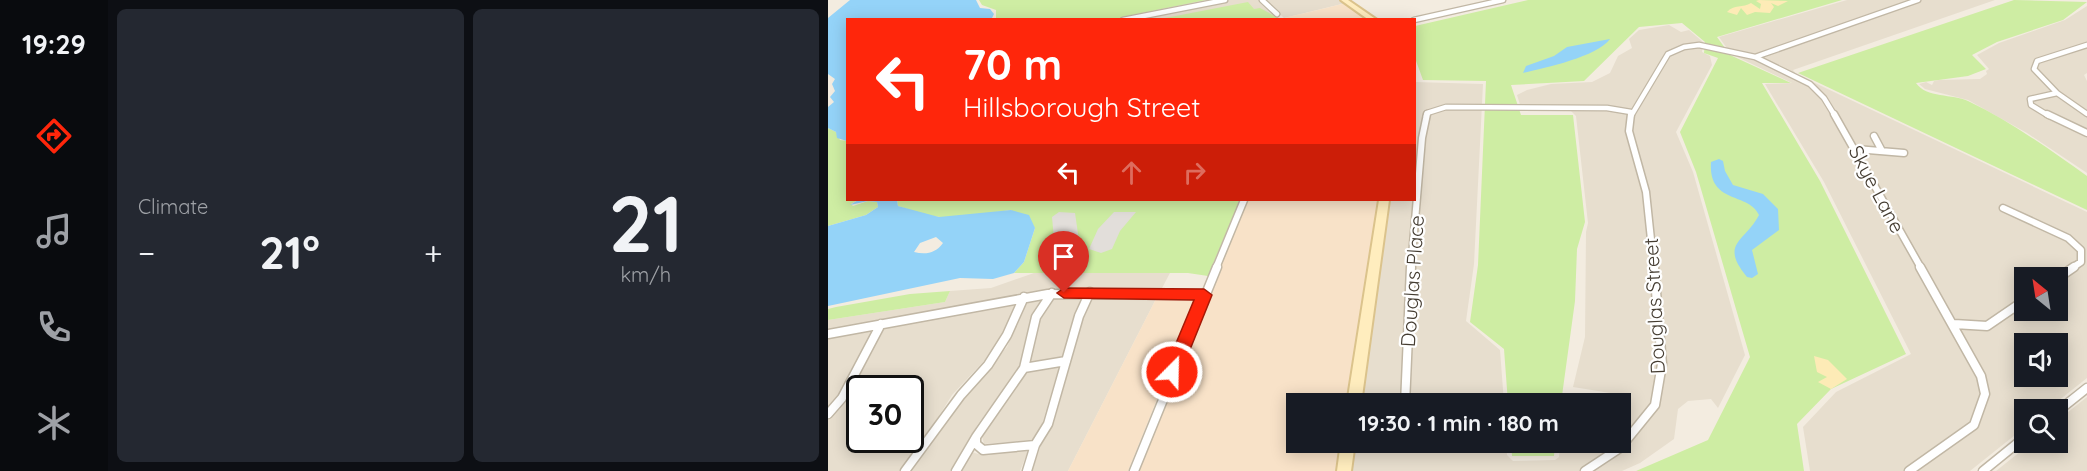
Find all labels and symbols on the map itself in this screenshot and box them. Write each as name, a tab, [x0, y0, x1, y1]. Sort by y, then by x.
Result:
street label: Skye Lane	[1844, 141, 1910, 237]
street label: Douglas Place	[1395, 214, 1429, 348]
pin	[1038, 231, 1089, 293]
street label: Douglas Street	[1638, 237, 1670, 375]
north arrow	[2014, 267, 2068, 321]
position arrow	[1140, 340, 1204, 404]
speed limit sign: 30	[846, 375, 924, 453]

